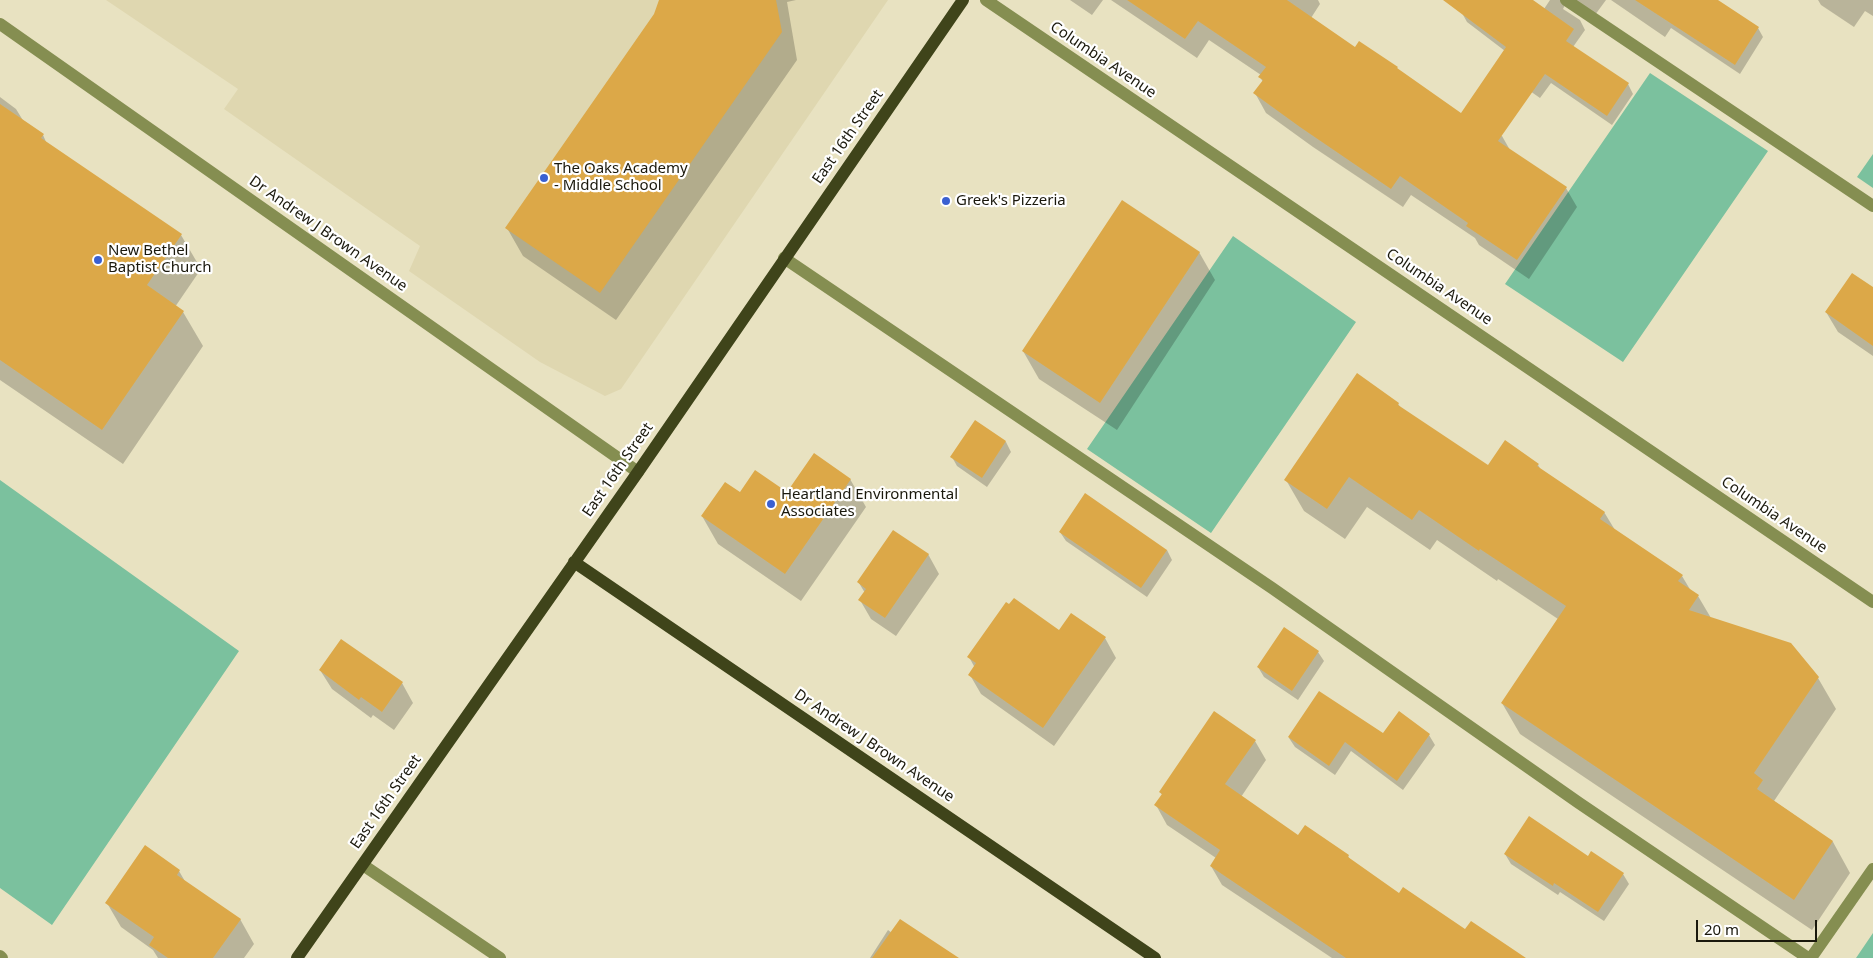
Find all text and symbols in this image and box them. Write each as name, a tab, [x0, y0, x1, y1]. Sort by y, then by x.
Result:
street label: Columbia Avenue	[1047, 18, 1159, 102]
street label: East 16th Street	[809, 86, 887, 188]
place label: The Oaks Academy - Middle School	[554, 160, 688, 195]
street label: Dr Andrew J Brown Avenue	[245, 172, 411, 296]
marker: The Oaks Academy - Middle School	[538, 172, 550, 184]
place label: Greek's Pizzeria	[956, 192, 1066, 210]
marker: Greek's Pizzeria	[940, 195, 952, 207]
place label: New Bethel Baptist Church	[108, 242, 212, 277]
street label: Columbia Avenue	[1383, 245, 1495, 329]
marker: New Bethel Baptist Church	[92, 254, 104, 266]
street label: East 16th Street	[579, 419, 657, 521]
street label: Columbia Avenue	[1718, 473, 1830, 557]
place label: Heartland Environmental Associates	[781, 486, 958, 521]
marker: Heartland Environmental Associates	[765, 498, 777, 510]
street label: Dr Andrew J Brown Avenue	[791, 686, 957, 806]
street label: East 16th Street	[347, 751, 425, 853]
scale bar	[1698, 910, 1819, 942]
text: 20 m	[1704, 919, 1739, 939]

